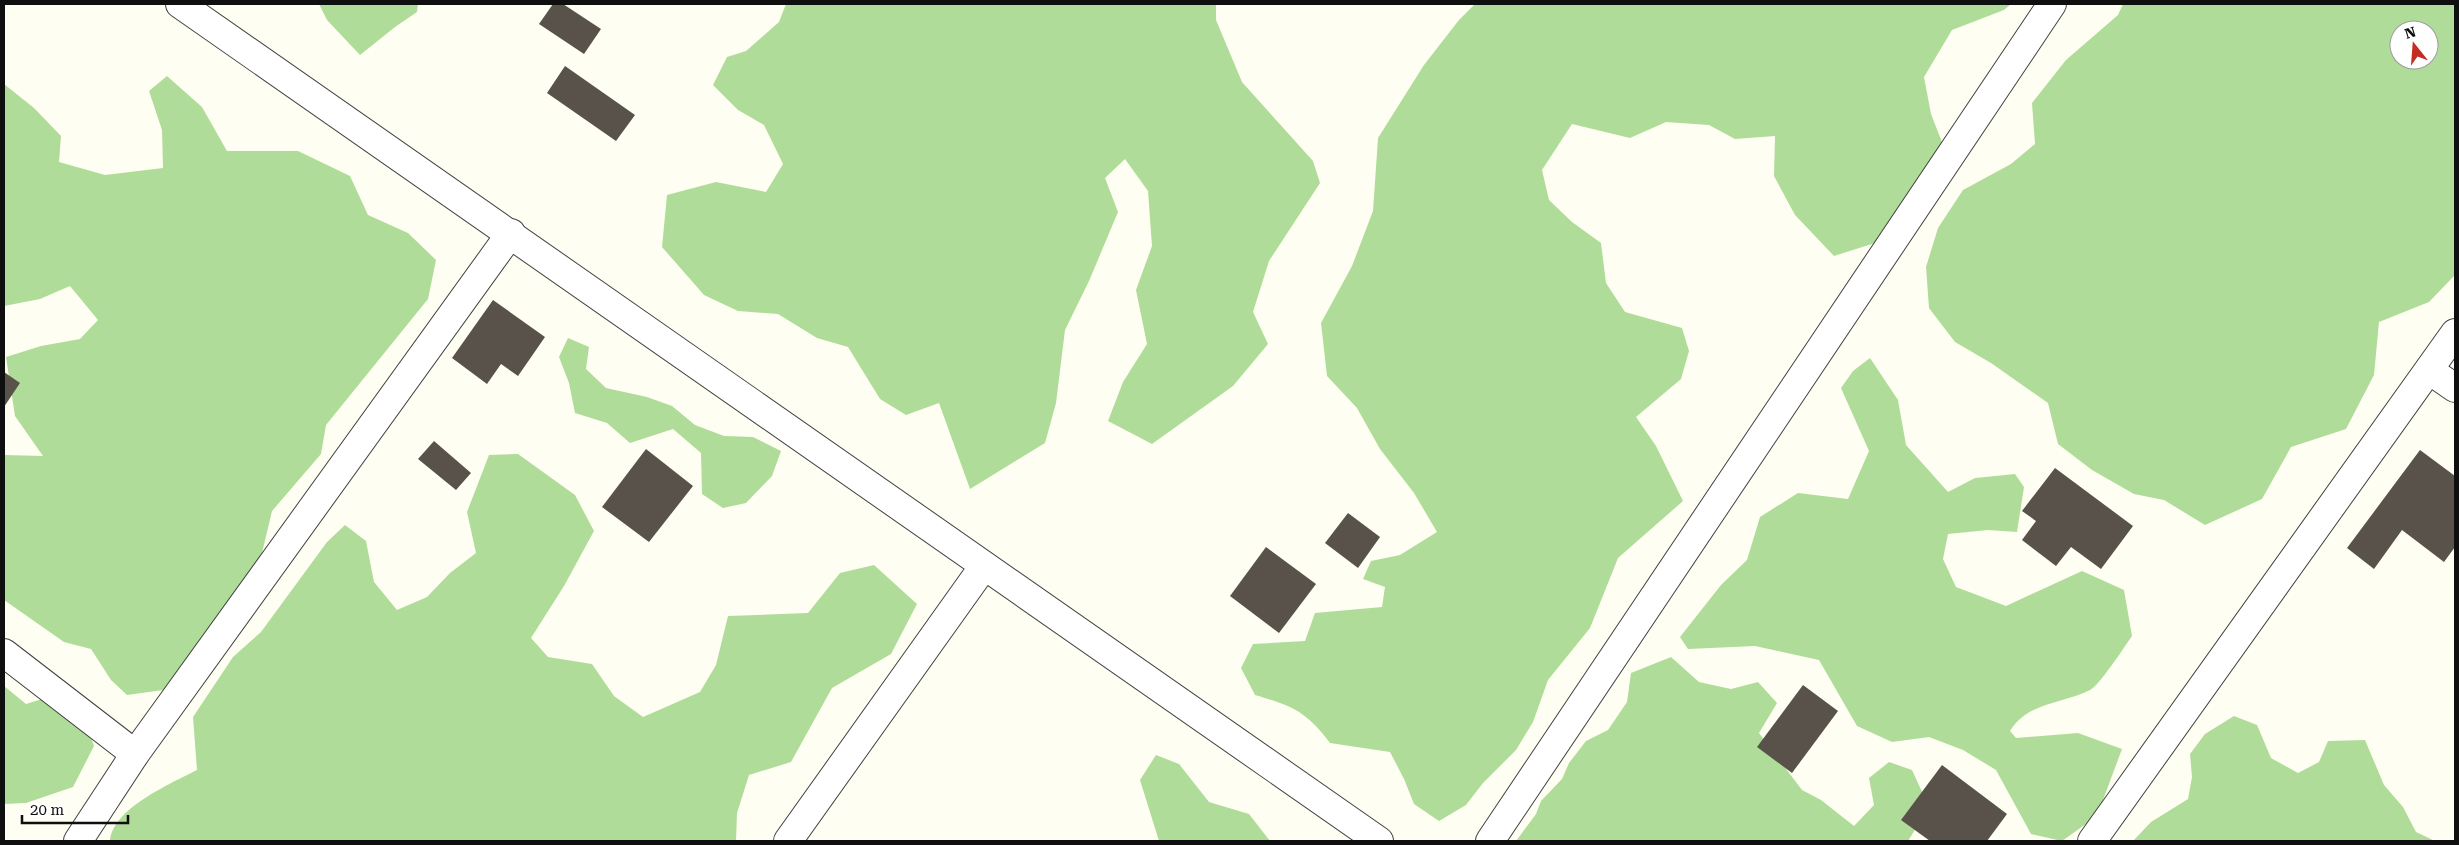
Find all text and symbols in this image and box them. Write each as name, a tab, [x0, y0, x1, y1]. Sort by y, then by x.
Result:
north arrow	[2389, 20, 2439, 70]
text: N	[2403, 23, 2418, 42]
scale bar	[22, 792, 129, 824]
text: 20 m	[30, 801, 65, 819]

